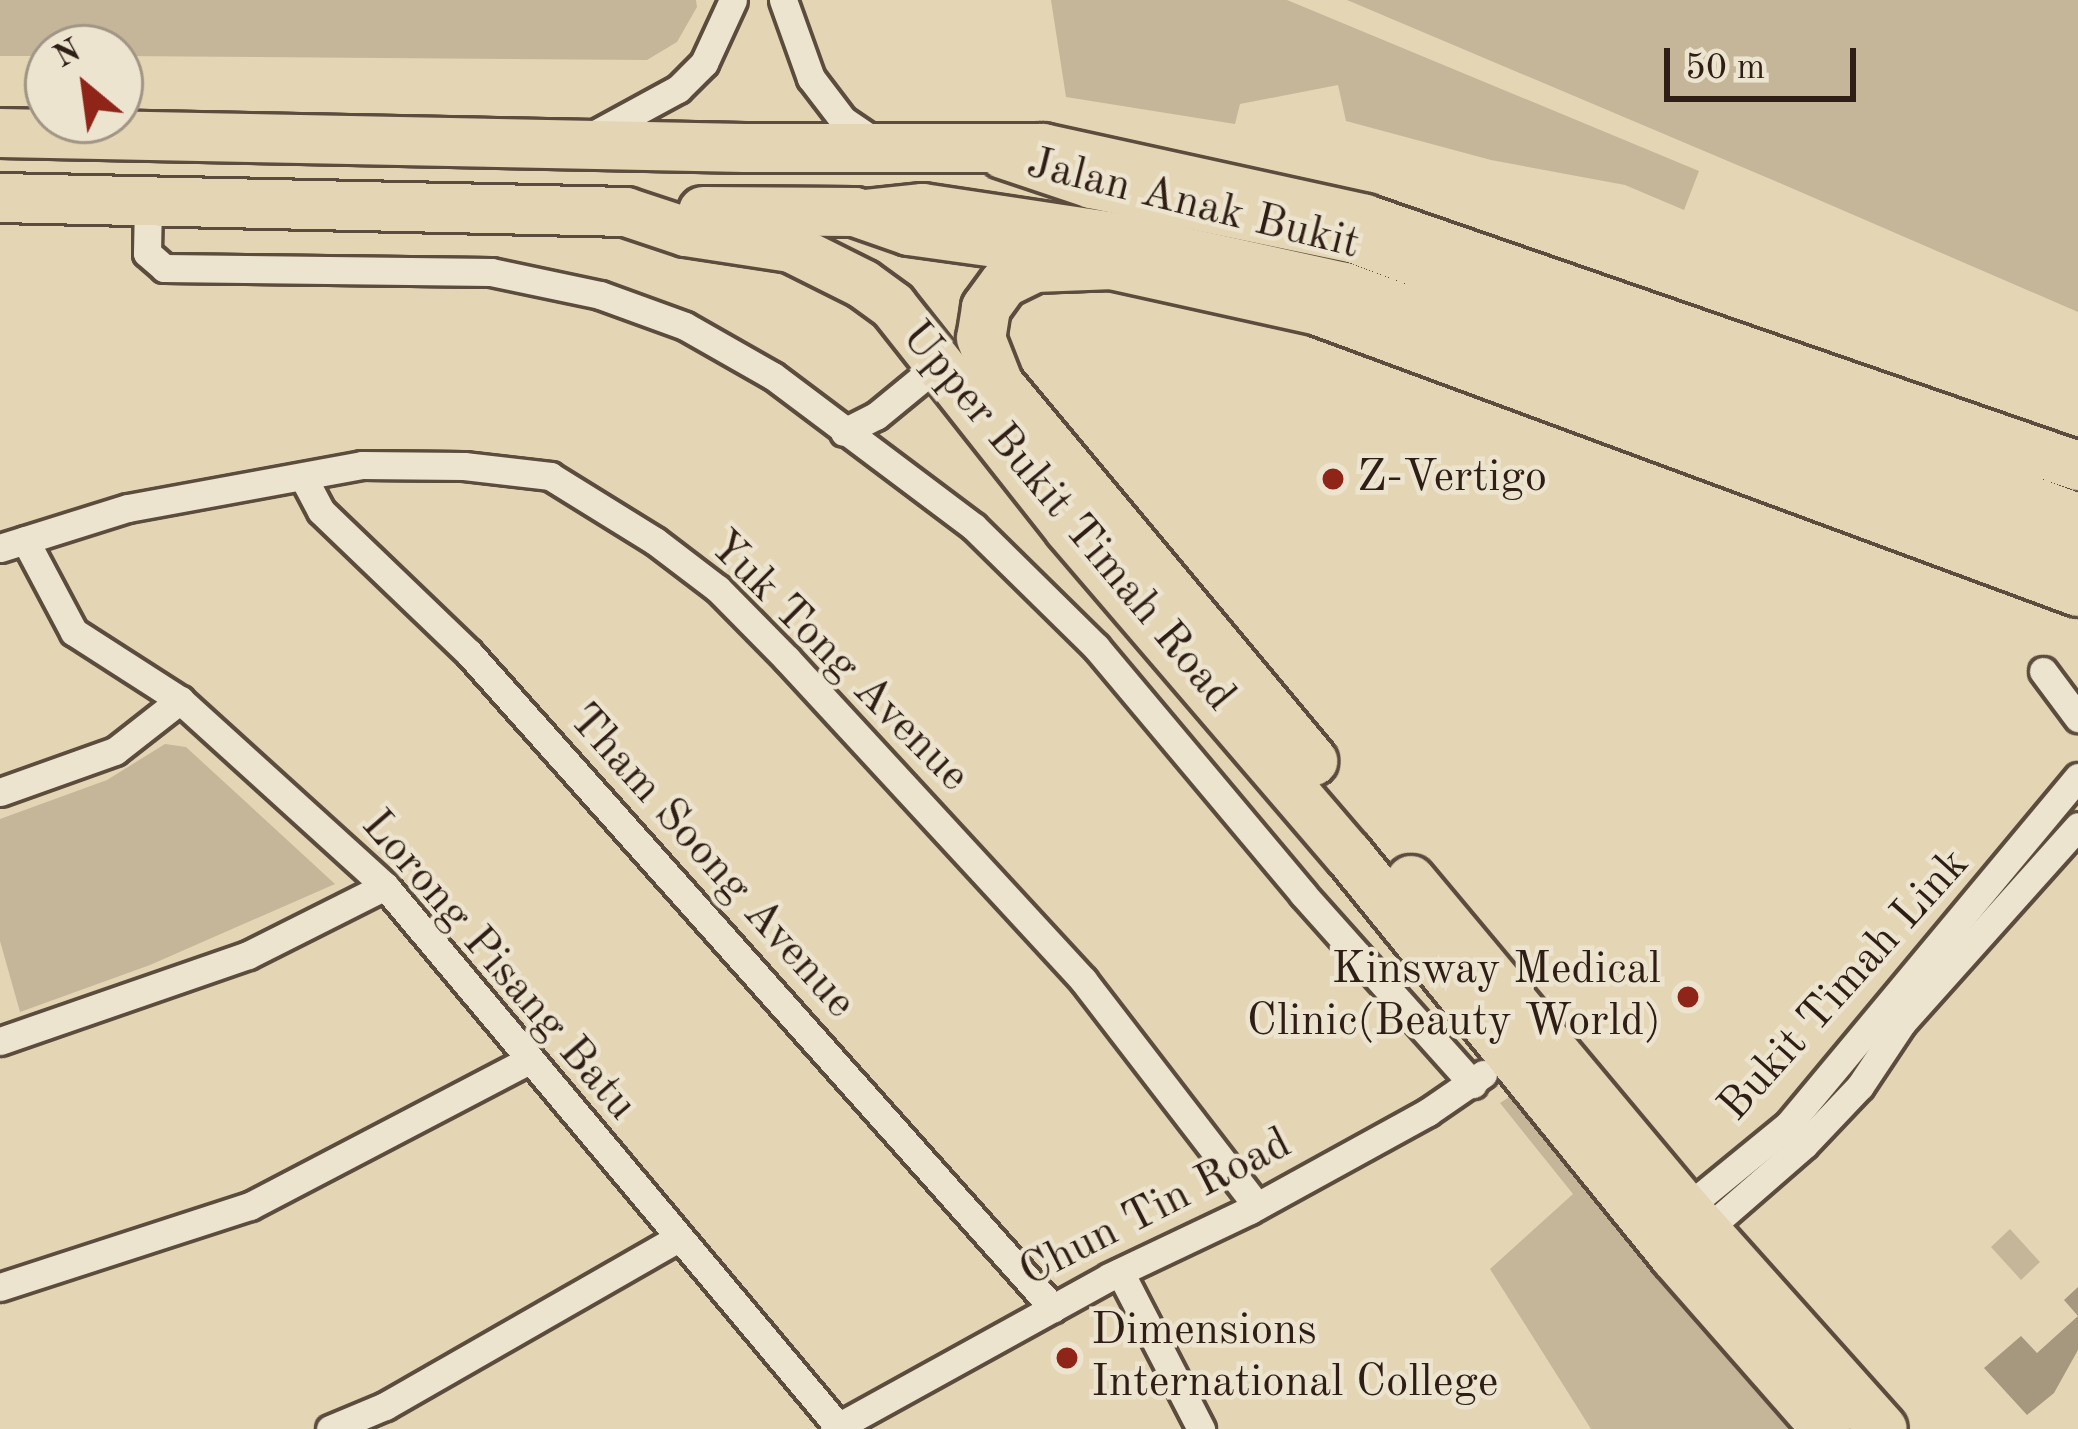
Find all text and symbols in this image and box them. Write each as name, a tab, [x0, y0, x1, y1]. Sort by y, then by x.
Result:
north arrow	[24, 24, 144, 144]
scale bar	[1670, 24, 1862, 98]
text: N	[49, 34, 87, 75]
text: 50 m	[1685, 51, 1765, 87]
street label: Jalan Anak Bukit	[1021, 138, 1365, 272]
street label: Upper Bukit Timah Road	[888, 311, 1246, 723]
place label: Z-Vertigo	[1357, 452, 1547, 506]
marker: Z-Vertigo	[1320, 466, 1346, 492]
street label: Yuk Tong Avenue	[696, 520, 980, 804]
street label: Tham Soong Avenue	[556, 694, 866, 1030]
street label: Lorong Pisang Batu	[349, 800, 647, 1132]
street label: Bukit Timah Link	[1708, 839, 1982, 1133]
place label: Kinsway Medical Clinic(Beauty World)	[1247, 944, 1661, 1050]
marker: Kinsway Medical Clinic(Beauty World)	[1672, 981, 1704, 1013]
street label: Chun Tin Road	[1011, 1118, 1301, 1300]
place label: Dimensions International College	[1091, 1305, 1498, 1411]
marker: Dimensions International College	[1054, 1345, 1080, 1371]

